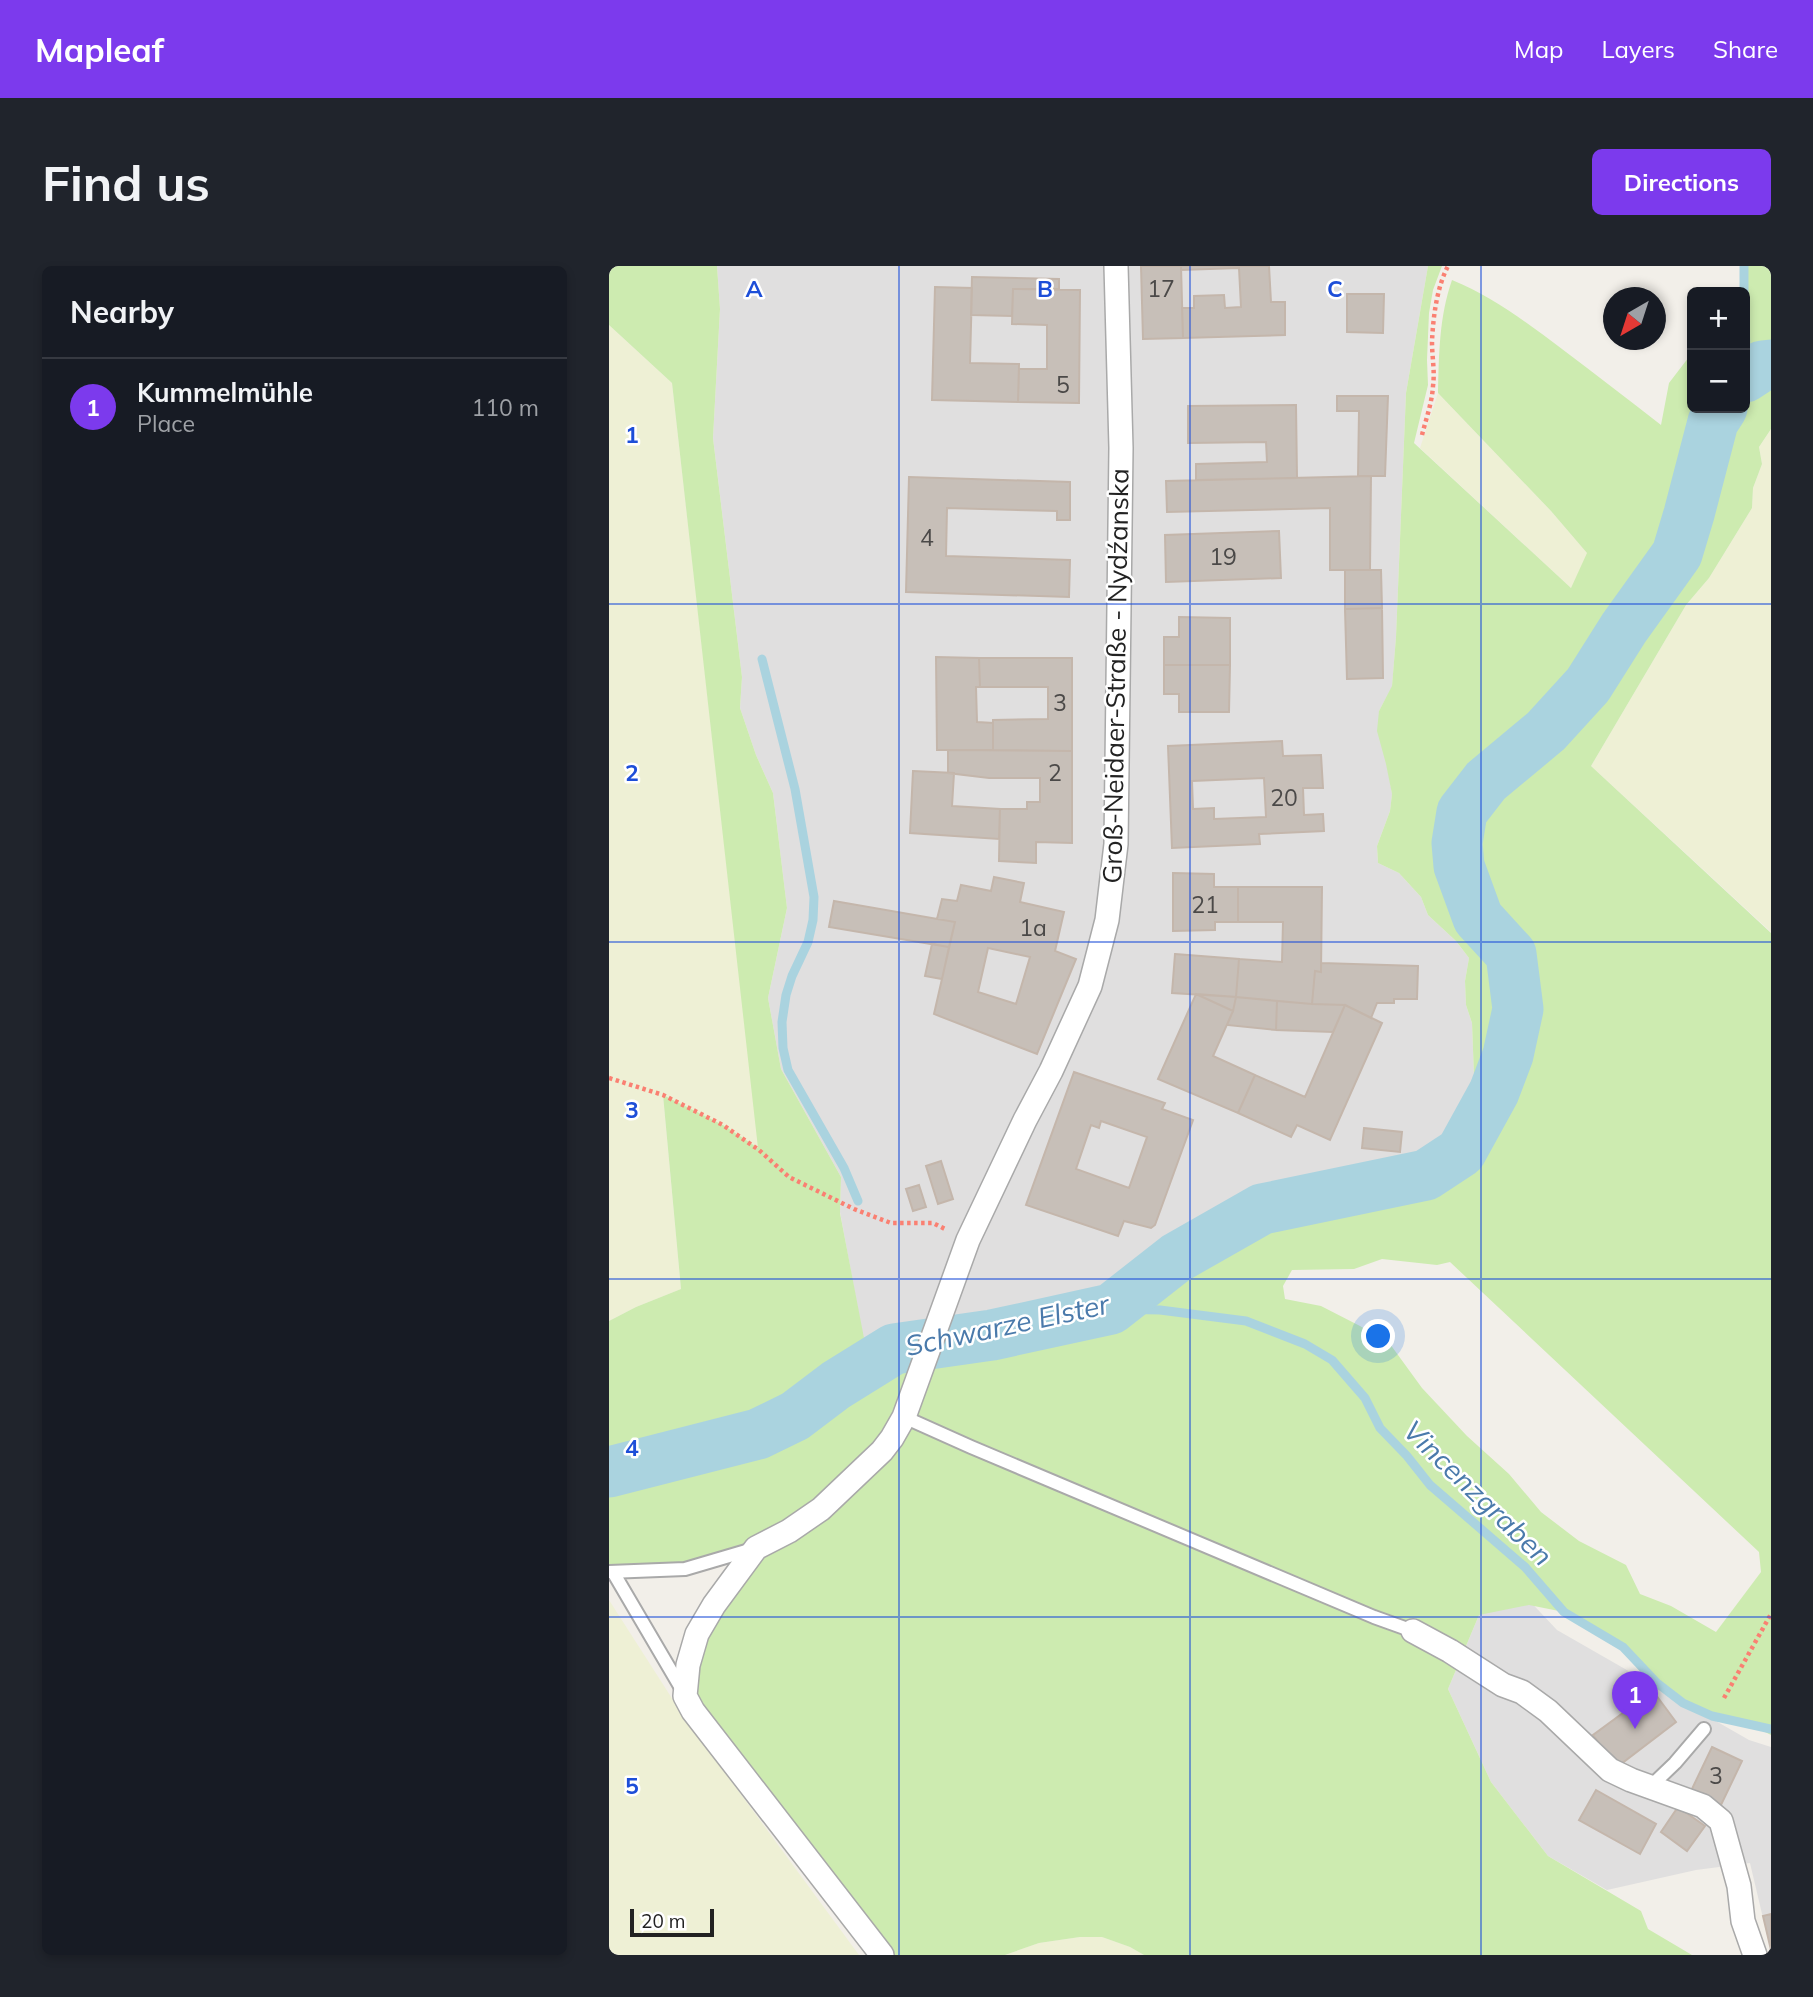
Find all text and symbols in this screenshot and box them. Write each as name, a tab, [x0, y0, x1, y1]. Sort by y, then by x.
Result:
text: Mapleaf	[35, 29, 164, 70]
text: Map	[1514, 34, 1563, 64]
text: Layers	[1601, 34, 1675, 64]
text: Share	[1713, 34, 1778, 64]
button: Directions	[1592, 149, 1771, 215]
text: Find us	[42, 152, 210, 213]
text: A	[745, 274, 763, 303]
text: B	[1037, 274, 1053, 303]
house number: 17	[1147, 274, 1175, 303]
text: C	[1327, 274, 1343, 303]
north arrow	[1603, 287, 1666, 350]
map controls	[1687, 287, 1750, 413]
button: +	[1687, 287, 1750, 350]
text: Nearby	[70, 293, 174, 331]
button: −	[1687, 350, 1750, 413]
house number: 5	[1056, 370, 1070, 399]
text: Kummelmühle	[137, 376, 313, 409]
text: 1	[86, 393, 100, 422]
text: 110 m	[471, 393, 539, 422]
text: Place	[137, 409, 195, 438]
text: 1	[625, 420, 639, 449]
street label: Groß-Neidaer-Straße - Nydźanska	[1095, 468, 1136, 884]
house number: 4	[920, 523, 934, 552]
house number: 19	[1209, 542, 1237, 571]
house number: 3	[1053, 688, 1067, 717]
text: 2	[625, 758, 639, 787]
house number: 2	[1048, 758, 1062, 787]
house number: 20	[1270, 783, 1298, 812]
house number: 21	[1191, 890, 1219, 919]
house number: 1a	[1019, 913, 1047, 942]
text: 3	[625, 1095, 639, 1124]
water label: Schwarze Elster	[902, 1285, 1114, 1363]
your location	[1361, 1319, 1395, 1353]
water label: Vincenzgraben	[1396, 1413, 1560, 1573]
text: 4	[625, 1433, 639, 1462]
pin: 1	[1612, 1671, 1658, 1729]
house number: 3	[1709, 1761, 1723, 1790]
text: 5	[625, 1771, 639, 1800]
scale bar	[630, 1906, 714, 1938]
text: 20 m	[641, 1909, 685, 1933]

